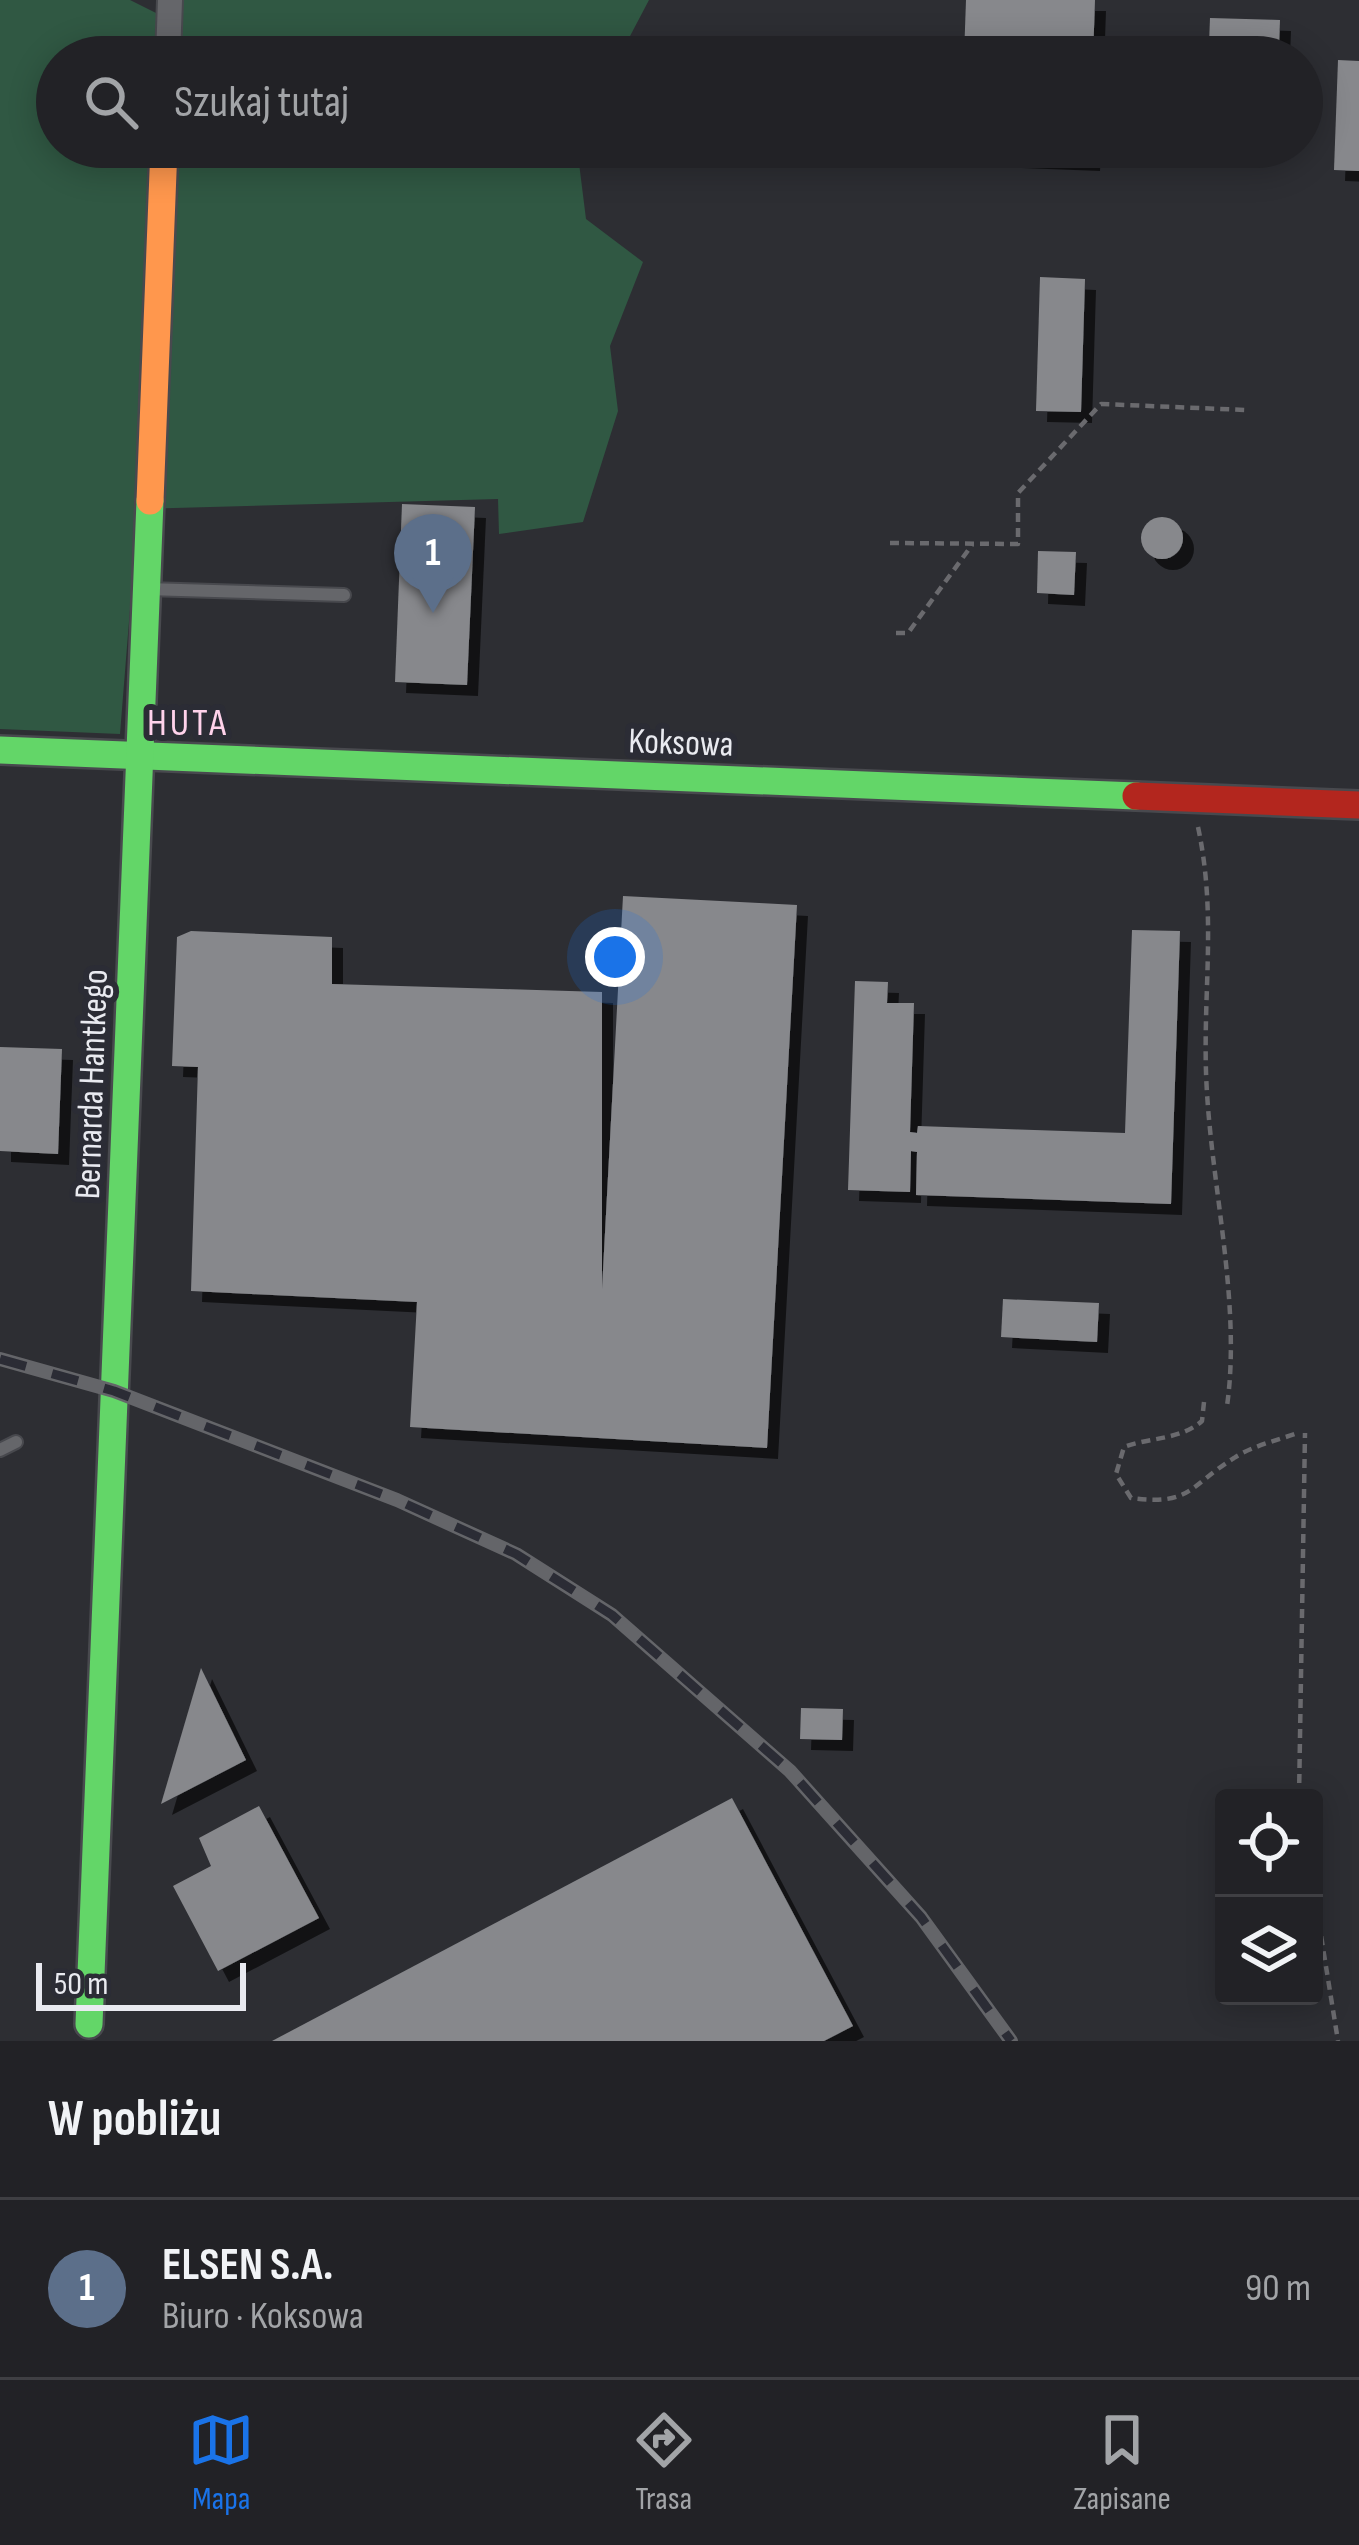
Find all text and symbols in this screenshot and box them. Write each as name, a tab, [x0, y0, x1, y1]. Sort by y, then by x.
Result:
search box	[36, 36, 1323, 168]
icon: search	[78, 69, 144, 135]
text: Szukaj tutaj	[174, 75, 349, 130]
pin: 1	[394, 514, 472, 613]
district label: HUTA	[147, 700, 229, 747]
street label: Koksowa	[628, 720, 734, 767]
your location	[585, 927, 645, 987]
street label: Bernarda Hantkego	[67, 968, 118, 1200]
map controls	[1215, 1789, 1323, 2005]
button: locate	[1215, 1789, 1323, 1897]
button: layers	[1215, 1897, 1323, 2005]
scale bar	[36, 1957, 246, 2010]
text: 50 m	[54, 1964, 108, 2004]
text: W pobliżu	[48, 2089, 221, 2150]
text: ELSEN S.A.	[162, 2238, 333, 2293]
text: 1	[79, 2265, 95, 2312]
text: 90 m	[1245, 2265, 1311, 2312]
text: Biuro · Koksowa	[162, 2293, 364, 2340]
tab: Mapa	[188, 2407, 254, 2519]
tab: Trasa	[631, 2407, 697, 2519]
tab: Zapisane	[1073, 2407, 1171, 2519]

